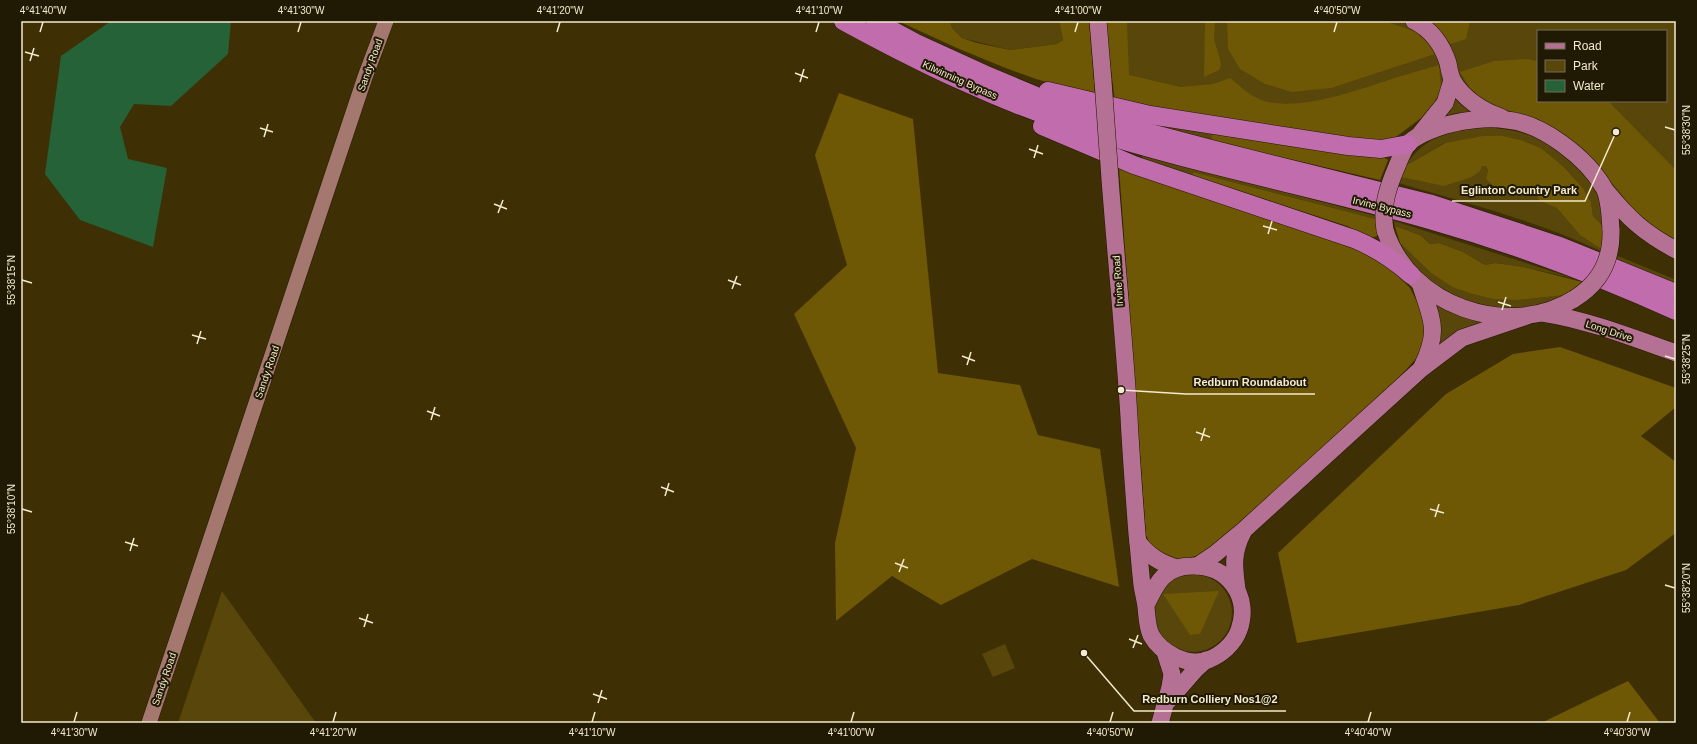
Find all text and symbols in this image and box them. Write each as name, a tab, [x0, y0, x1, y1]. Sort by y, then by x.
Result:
text: 4°41'40"W	[20, 5, 67, 16]
text: 4°41'30"W	[278, 5, 325, 16]
text: 4°41'20"W	[537, 5, 584, 16]
text: 4°41'10"W	[796, 5, 843, 16]
text: 4°41'00"W	[1055, 5, 1102, 16]
text: 4°40'50"W	[1314, 5, 1361, 16]
legend	[1537, 30, 1667, 102]
street label: Sandy Road	[355, 37, 385, 93]
text: Road	[1573, 39, 1602, 53]
street label: Kilwinning Bypass	[921, 59, 999, 101]
text: Park	[1573, 59, 1599, 73]
text: Water	[1573, 79, 1605, 93]
text: 55°38'30"N	[1681, 105, 1692, 155]
callout: Eglinton Country Park	[1452, 178, 1585, 201]
text: Eglinton Country Park	[1461, 184, 1578, 196]
street label: Irvine Bypass	[1352, 194, 1412, 220]
text: 55°38'15"N	[6, 255, 17, 305]
street label: Irvine Road	[1111, 255, 1125, 307]
street label: Long Drive	[1584, 318, 1634, 344]
text: 55°38'25"N	[1681, 334, 1692, 384]
street label: Sandy Road	[253, 344, 281, 400]
callout: Redburn Roundabout	[1186, 371, 1315, 394]
text: Redburn Roundabout	[1193, 376, 1307, 388]
text: 55°38'10"N	[6, 484, 17, 534]
text: 55°38'20"N	[1681, 563, 1692, 613]
street label: Sandy Road	[150, 651, 178, 707]
callout: Redburn Colliery Nos1@2	[1134, 688, 1286, 711]
text: Redburn Colliery Nos1@2	[1142, 693, 1278, 705]
text: 4°41'30"W	[51, 727, 98, 738]
text: 4°41'20"W	[310, 727, 357, 738]
text: 4°41'10"W	[569, 727, 616, 738]
text: 4°41'00"W	[828, 727, 875, 738]
text: 4°40'50"W	[1087, 727, 1134, 738]
text: 4°40'40"W	[1345, 727, 1392, 738]
text: 4°40'30"W	[1604, 727, 1651, 738]

